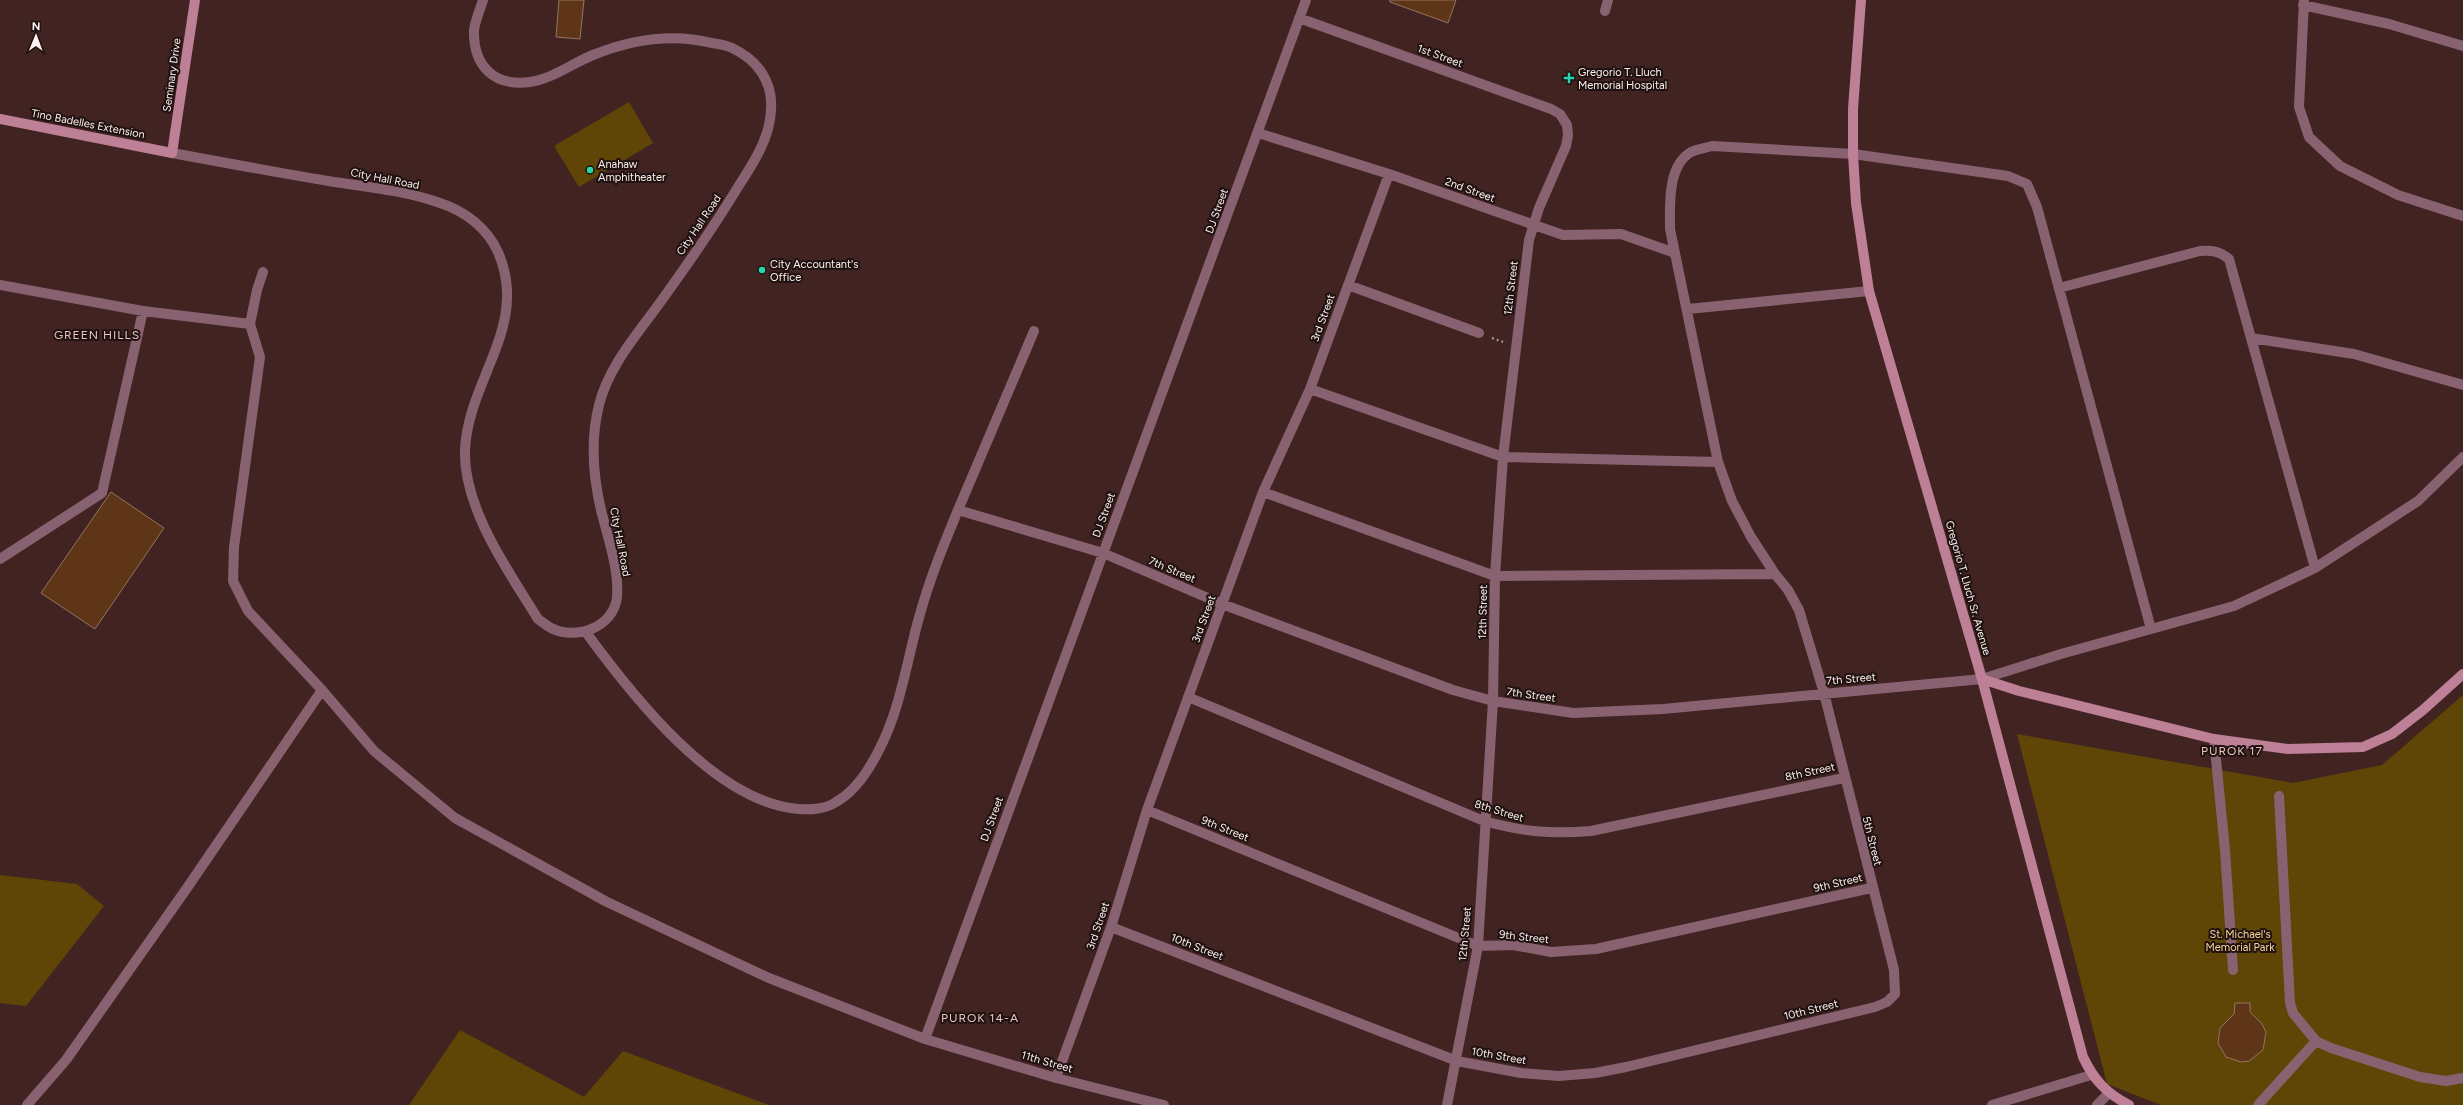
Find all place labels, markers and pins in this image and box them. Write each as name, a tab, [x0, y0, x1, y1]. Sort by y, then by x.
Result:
place label: Gregorio T. Lluch Memorial Hospital	[1578, 66, 1667, 92]
marker: Gregorio T. Lluch Memorial Hospital	[1563, 72, 1575, 84]
place label: Anahaw Amphitheater	[598, 158, 666, 184]
marker: Anahaw Amphitheater	[585, 165, 595, 175]
place label: City Accountant's Office	[770, 258, 858, 284]
marker: City Accountant's Office	[757, 265, 767, 275]

